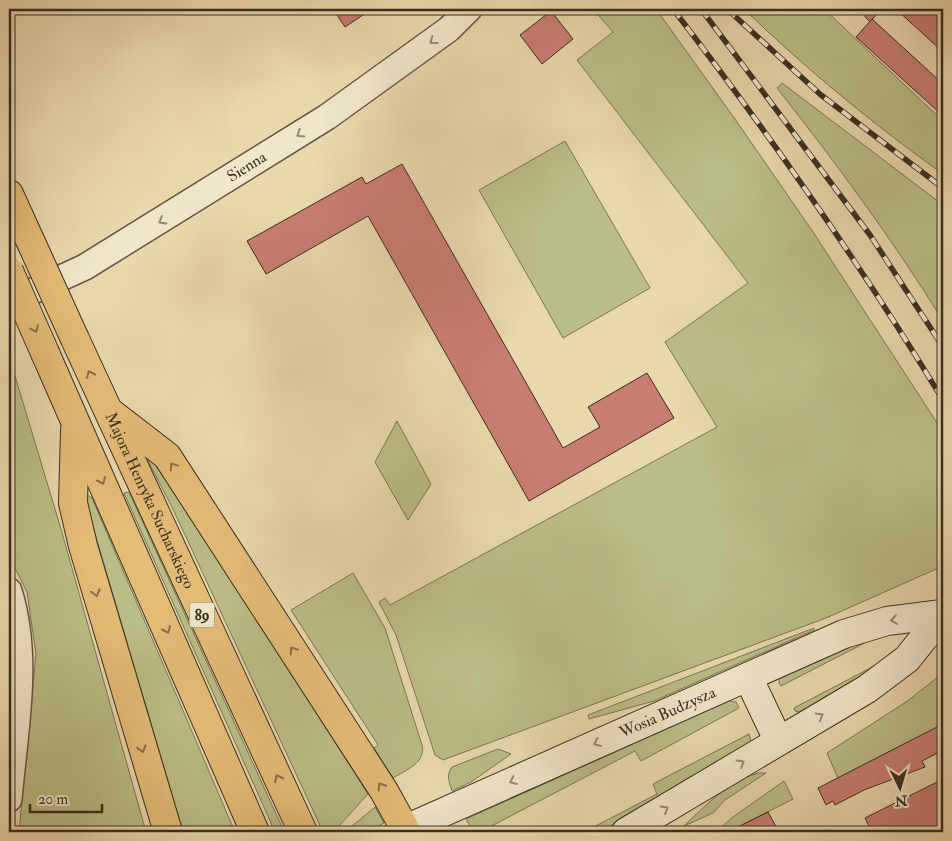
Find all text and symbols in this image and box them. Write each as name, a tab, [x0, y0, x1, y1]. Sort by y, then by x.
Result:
one-way arrow	[429, 35, 439, 44]
one-way arrow	[296, 128, 305, 137]
street label: Sienna	[223, 147, 271, 187]
one-way arrow	[159, 214, 168, 224]
one-way arrow	[28, 324, 39, 333]
one-way arrow	[86, 370, 96, 379]
street label: Majora Henryka Sucharskiego	[100, 409, 199, 592]
one-way arrow	[170, 462, 180, 471]
one-way arrow	[95, 476, 106, 485]
one-way arrow	[91, 589, 101, 597]
road number: 89	[190, 602, 214, 628]
one-way arrow	[889, 614, 897, 625]
one-way arrow	[160, 625, 171, 634]
one-way arrow	[290, 646, 299, 656]
street label: Wosia Budzysza	[615, 682, 719, 743]
one-way arrow	[815, 712, 824, 722]
one-way arrow	[593, 737, 602, 748]
one-way arrow	[137, 745, 147, 753]
one-way arrow	[736, 759, 745, 769]
north arrow	[874, 764, 924, 814]
one-way arrow	[274, 774, 284, 783]
one-way arrow	[509, 775, 518, 785]
scale bar	[30, 781, 102, 813]
one-way arrow	[378, 783, 387, 792]
text: 20 m	[38, 790, 68, 809]
text: N	[894, 791, 909, 810]
one-way arrow	[659, 805, 668, 815]

